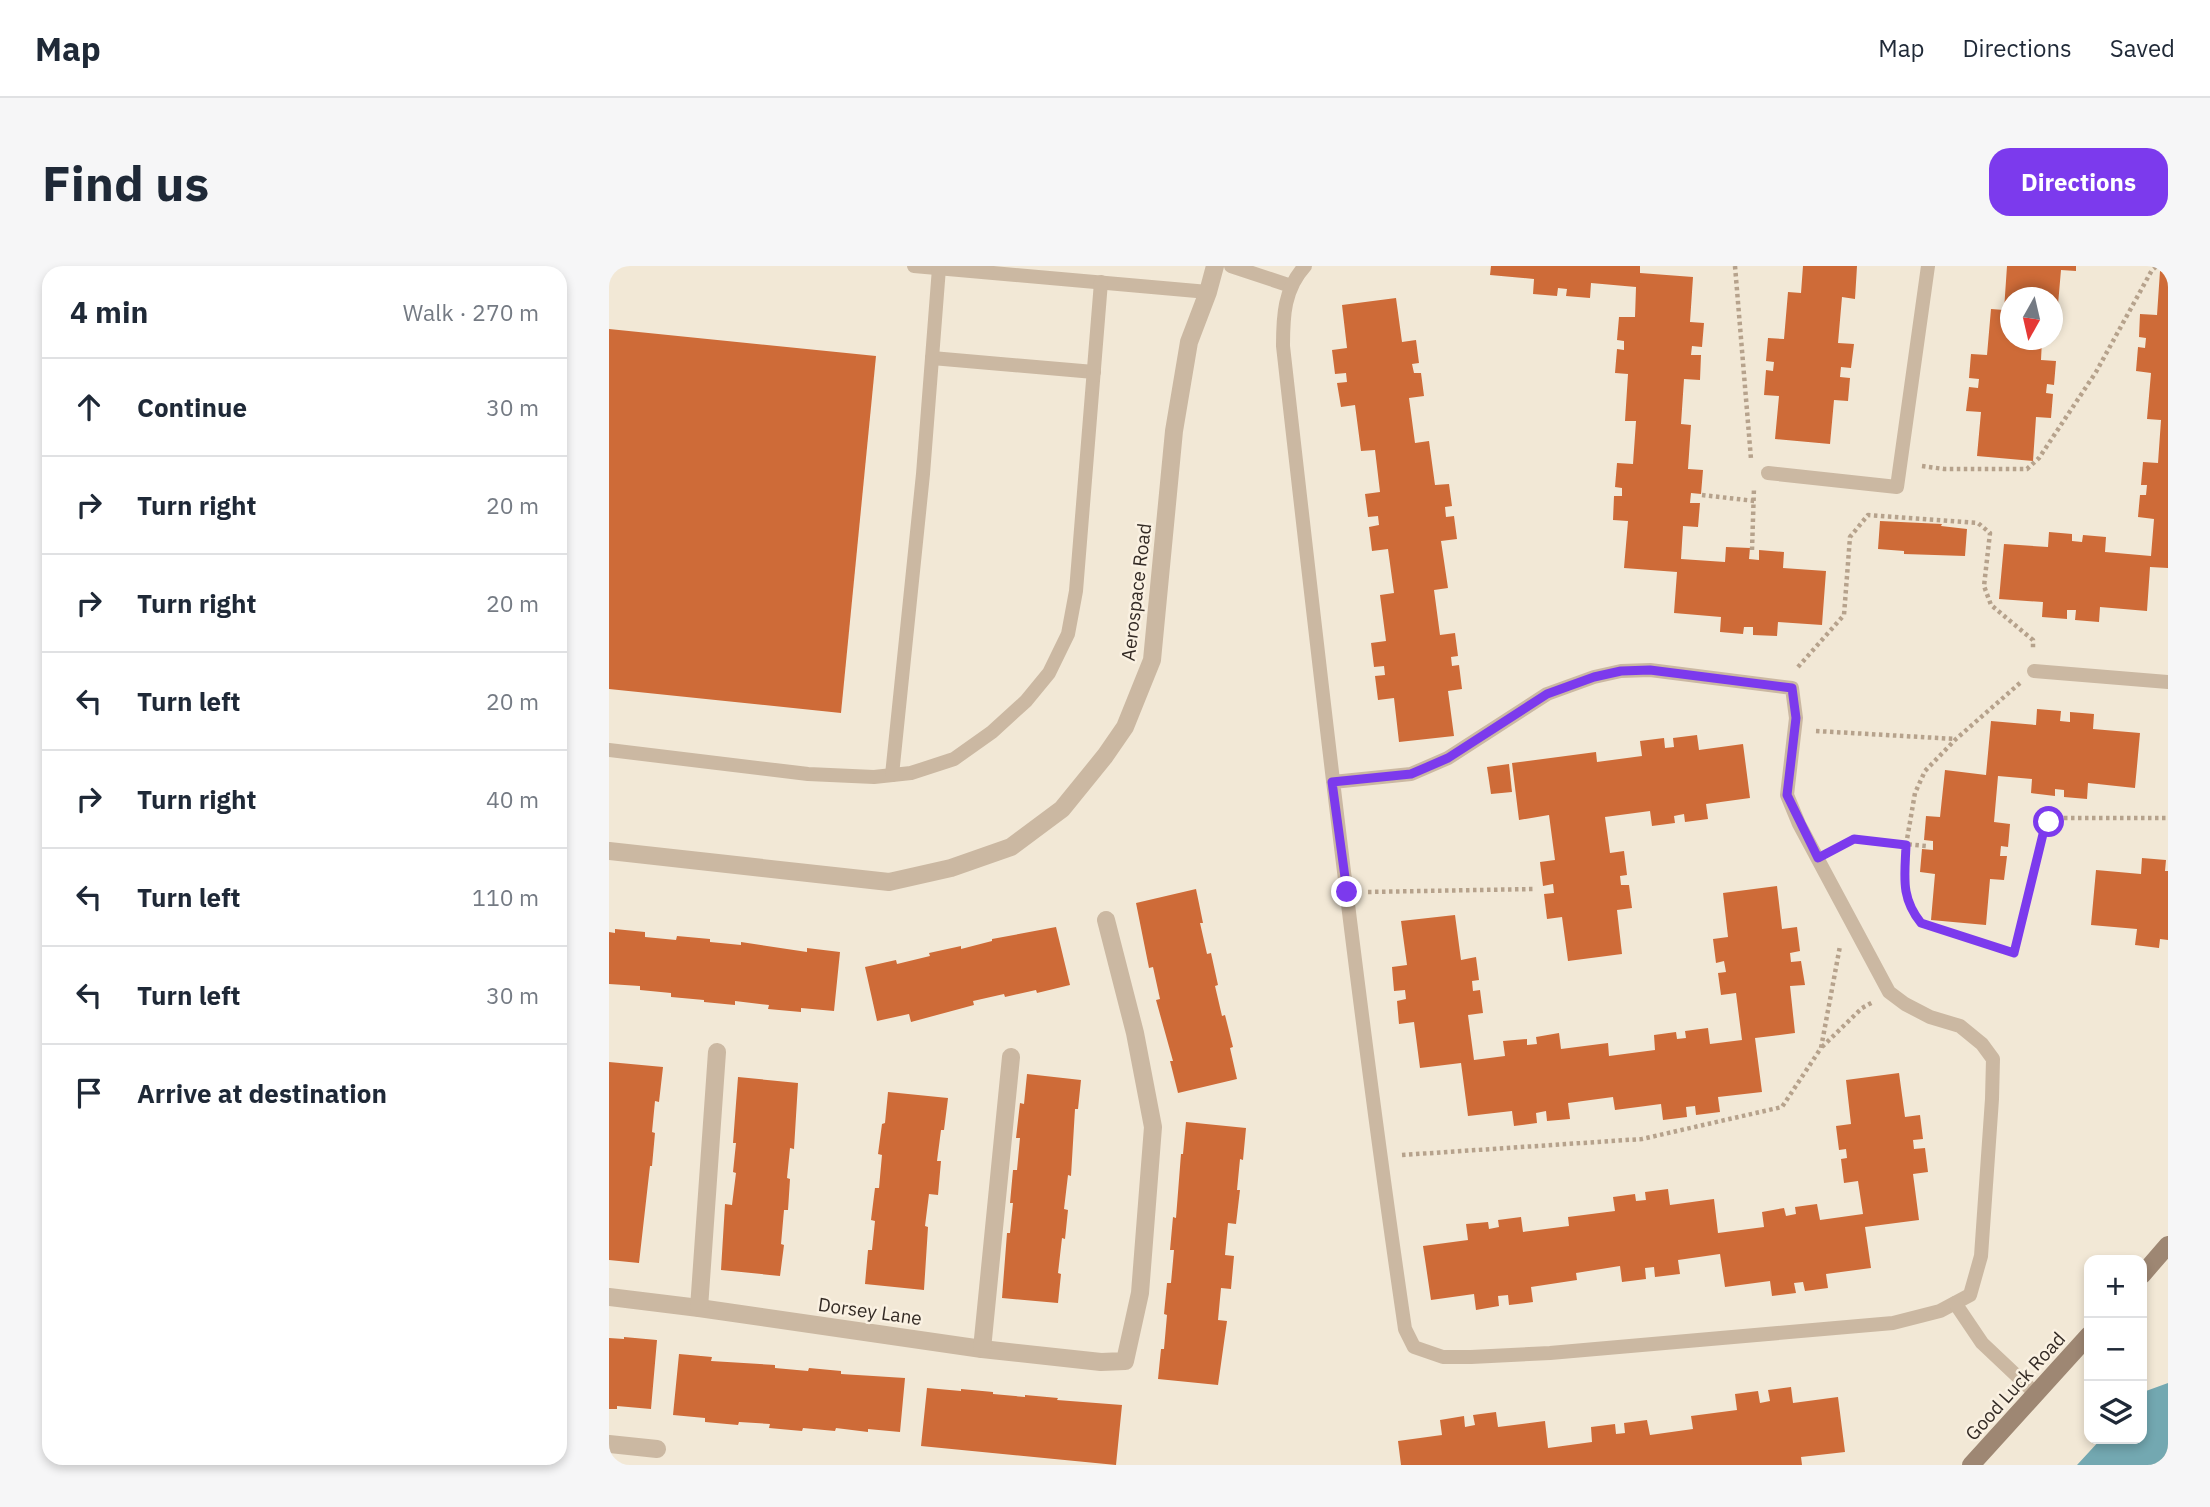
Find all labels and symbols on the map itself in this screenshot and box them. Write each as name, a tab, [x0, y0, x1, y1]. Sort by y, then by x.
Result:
north arrow	[2000, 287, 2063, 350]
street label: Aerospace Road	[1116, 522, 1156, 662]
route start	[2033, 806, 2064, 837]
route end	[1331, 876, 1362, 907]
street label: Dorsey Lane	[816, 1292, 924, 1330]
street label: Good Luck Road	[1960, 1327, 2070, 1445]

